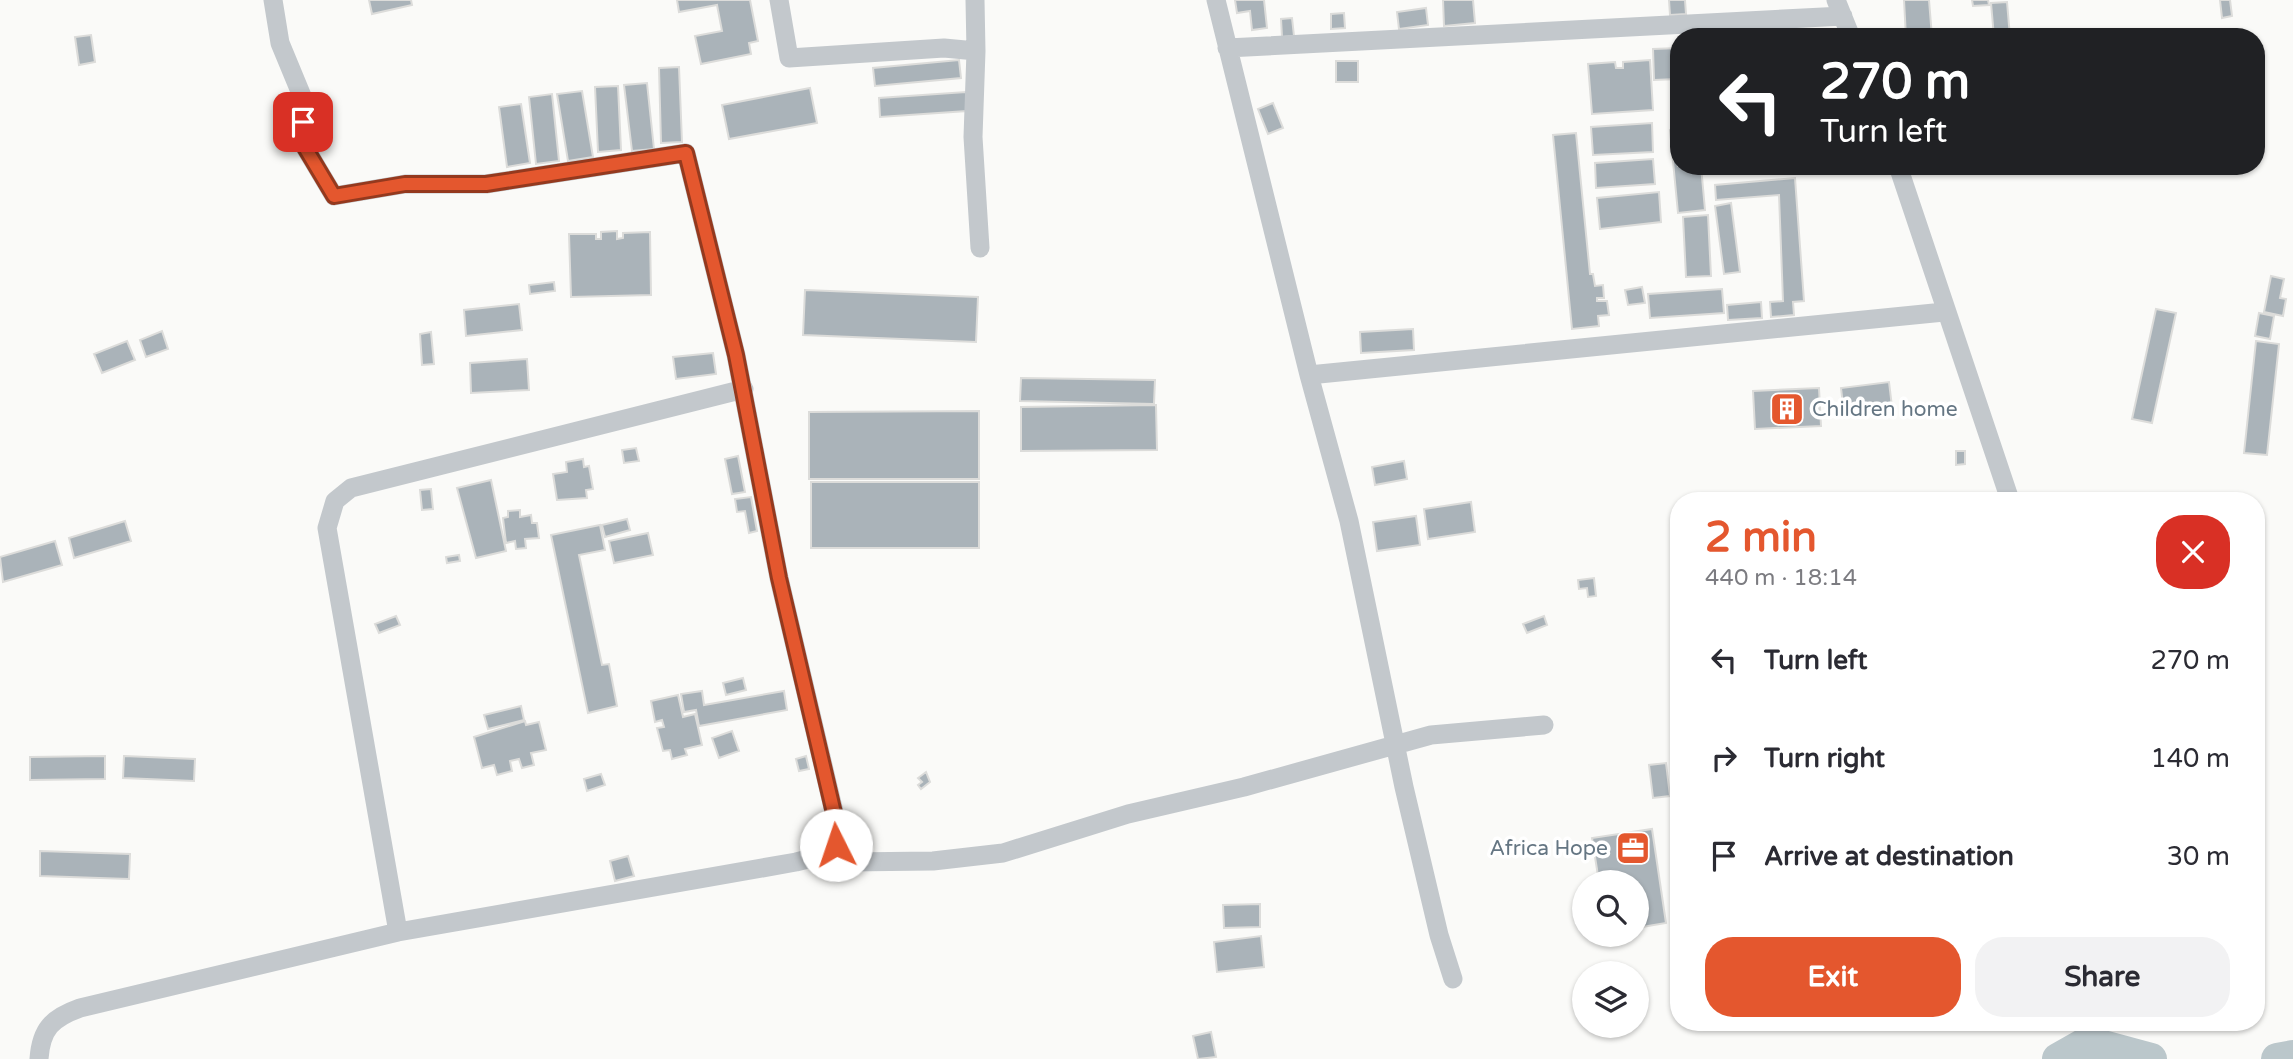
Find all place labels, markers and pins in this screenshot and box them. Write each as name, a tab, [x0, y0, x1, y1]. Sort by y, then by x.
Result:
pin	[273, 92, 333, 152]
building icon: Children home	[1768, 390, 1806, 428]
place label: Children home	[1812, 397, 1958, 422]
office icon: Africa Hope	[1614, 829, 1652, 867]
place label: Africa Hope	[1490, 836, 1608, 861]

